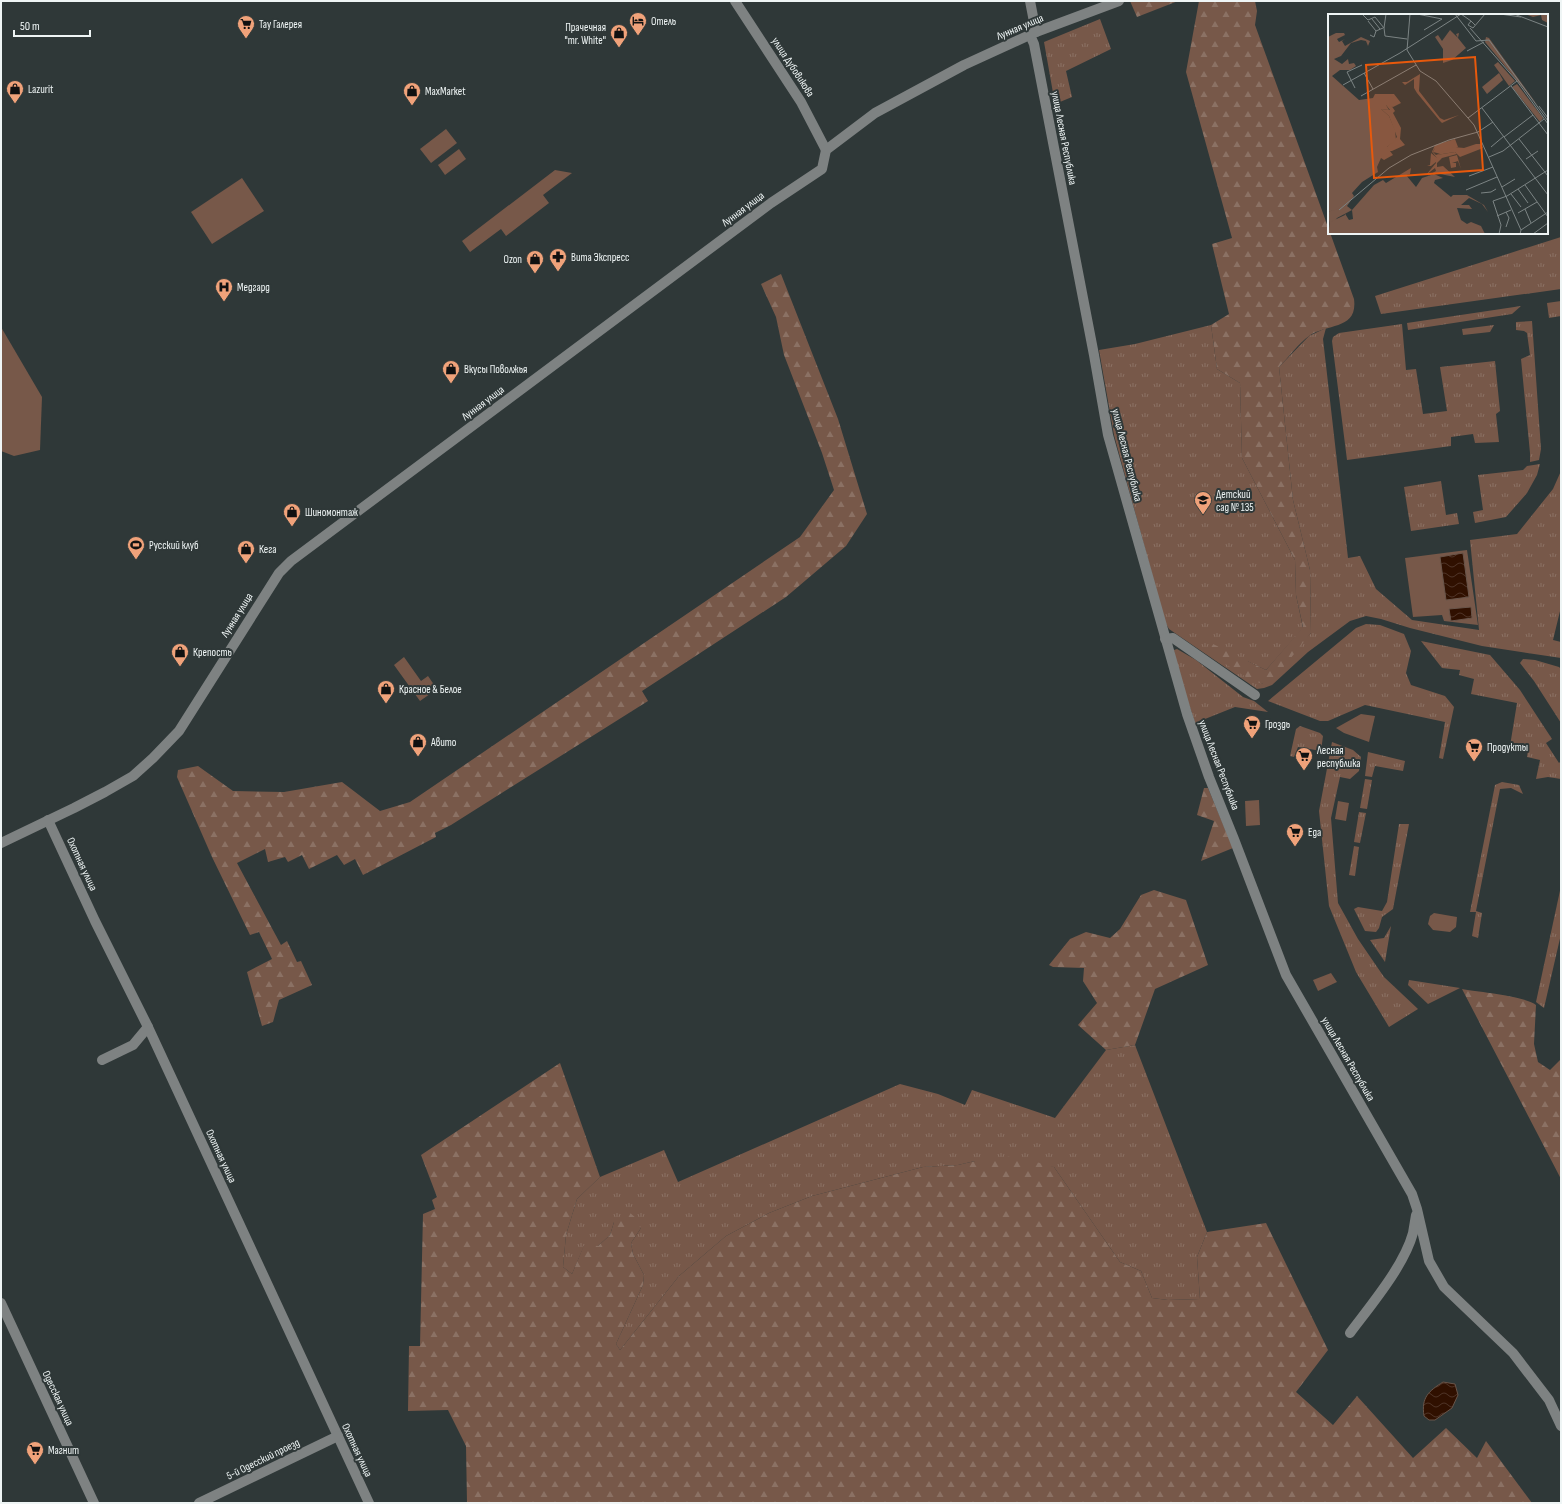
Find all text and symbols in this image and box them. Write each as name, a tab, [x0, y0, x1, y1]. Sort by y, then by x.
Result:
hotel icon: Отель	[628, 11, 648, 36]
street label: Лунная улица	[994, 11, 1045, 43]
scale bar	[14, 12, 90, 38]
supermarket icon: Тау Галерея	[236, 14, 256, 39]
inset map	[1328, 14, 1548, 234]
place label: Отель	[651, 15, 676, 28]
place label: Тау Галерея	[259, 18, 302, 31]
text: 50 m	[20, 19, 40, 34]
place label: Прачечная "mr. White"	[565, 21, 606, 47]
shop icon: Прачечная "mr. White"	[609, 23, 629, 48]
street label: улица Дубовикова	[769, 35, 817, 99]
shop icon: Lazurit	[5, 79, 25, 104]
shop icon: MaxMarket	[402, 81, 422, 106]
place label: Lazurit	[28, 83, 54, 96]
place label: MaxMarket	[425, 85, 466, 98]
street label: улица Лесная Республика	[1049, 90, 1079, 186]
street label: Лунная улица	[718, 189, 767, 230]
pharmacy icon: Вита Экспресс	[548, 247, 568, 272]
shop icon: Ozon	[525, 249, 545, 274]
place label: Вита Экспресс	[571, 251, 629, 264]
place label: Ozon	[504, 253, 522, 266]
hospital icon: Медгард	[214, 277, 234, 302]
place label: Медгард	[237, 281, 270, 294]
shop icon: Вкусы Поволжья	[441, 359, 461, 384]
place label: Вкусы Поволжья	[464, 363, 527, 376]
street label: Лунная улица	[458, 383, 507, 424]
street label: улица Лесная Республика	[1109, 407, 1145, 503]
place label: Детский сад № 135	[1216, 488, 1254, 514]
school or university icon: Детский сад № 135	[1193, 490, 1213, 515]
shop icon: Шиномонтаж	[282, 502, 302, 527]
place label: Шиномонтаж	[305, 506, 358, 519]
sports icon: Русский клуб	[126, 535, 146, 560]
place label: Русский клуб	[149, 539, 199, 552]
shop icon: Кега	[236, 539, 256, 564]
place label: Кега	[259, 543, 277, 556]
street label: Лунная улица	[218, 591, 256, 640]
shop icon: Крепость	[170, 642, 190, 667]
place label: Крепость	[193, 646, 232, 659]
shop icon: Красное & Белое	[376, 679, 396, 704]
place label: Красное & Белое	[399, 683, 462, 696]
supermarket icon: Гроздь	[1242, 714, 1262, 739]
street label: улица Лесная Республика	[1196, 718, 1242, 812]
place label: Гроздь	[1265, 718, 1290, 731]
shop icon: Авито	[408, 732, 428, 757]
place label: Авито	[430, 736, 457, 749]
supermarket icon: Продукты	[1464, 737, 1484, 762]
place label: Продукты	[1487, 741, 1528, 754]
place label: Лесная республика	[1316, 744, 1361, 770]
supermarket icon: Лесная республика	[1294, 746, 1314, 771]
supermarket icon: Еда	[1285, 822, 1305, 847]
place label: Еда	[1308, 826, 1321, 839]
street label: Охотная улица	[64, 835, 100, 893]
street label: улица Лесная Республика	[1319, 1015, 1377, 1103]
street label: Охотная улица	[203, 1127, 239, 1185]
street label: Одесская улица	[40, 1369, 76, 1427]
street label: Охотная улица	[339, 1421, 375, 1479]
street label: 5-й Одесский проезд	[224, 1436, 302, 1482]
supermarket icon: Магнит	[25, 1440, 45, 1465]
place label: Магнит	[48, 1444, 79, 1457]

